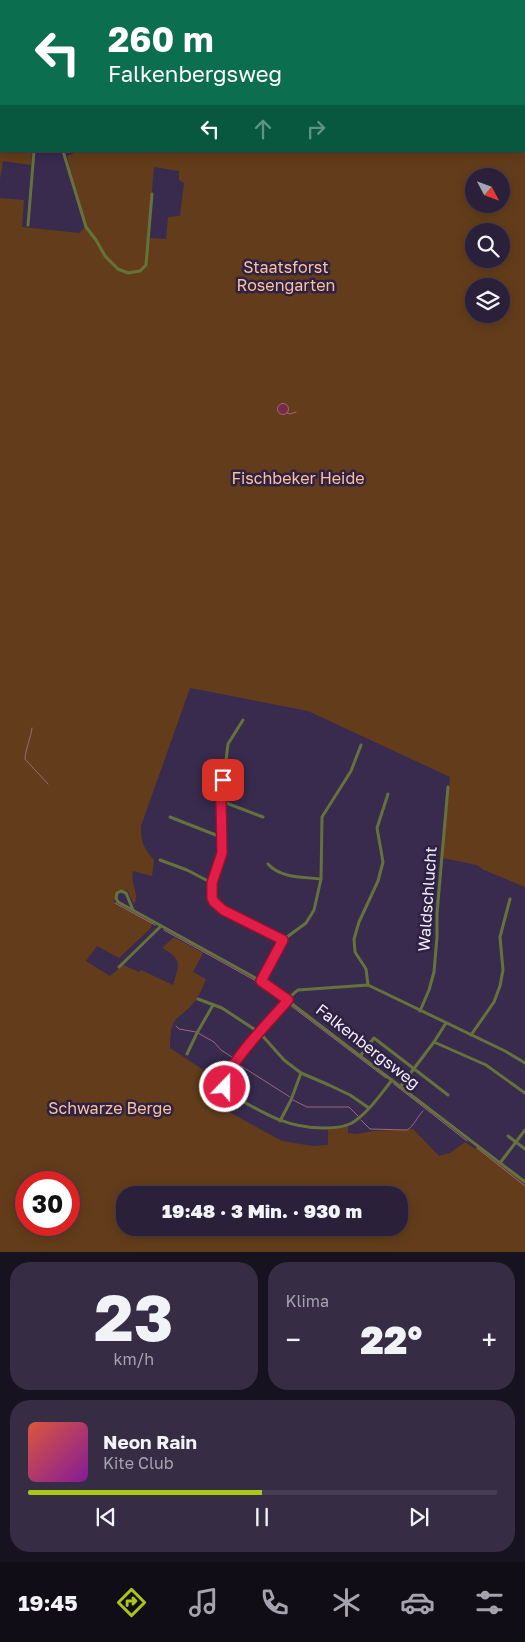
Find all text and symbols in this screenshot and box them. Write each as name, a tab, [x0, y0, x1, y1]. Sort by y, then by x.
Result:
text: 260 m	[108, 18, 214, 60]
icon: left	[25, 20, 90, 85]
text: Falkenbergsweg	[108, 60, 282, 87]
icon: left	[196, 115, 224, 143]
icon: ahead	[249, 115, 277, 143]
icon: right	[302, 115, 330, 143]
north arrow	[465, 168, 510, 212]
map controls	[465, 168, 510, 323]
button: search	[465, 223, 510, 268]
park label: Staatsforst Rosengarten	[237, 257, 335, 295]
button: layers	[465, 278, 510, 323]
park label: Fischbeker Heide	[231, 468, 365, 488]
pin	[202, 759, 244, 801]
icon: arrive	[209, 766, 237, 794]
street label: Waldschlucht	[413, 846, 441, 952]
street label: Falkenbergsweg	[312, 999, 424, 1093]
position arrow	[198, 1060, 250, 1112]
park label: Schwarze Berge	[48, 1098, 172, 1118]
speed limit sign: 30	[15, 1171, 80, 1236]
text: 19:48 · 3 Min. · 930 m	[162, 1199, 362, 1222]
text: 23	[94, 1277, 173, 1355]
text: Klima	[286, 1291, 329, 1311]
text: 22°	[360, 1317, 422, 1362]
text: −	[286, 1323, 301, 1356]
text: +	[482, 1323, 497, 1356]
text: km/h	[113, 1349, 154, 1369]
text: Neon Rain	[103, 1430, 197, 1453]
text: Kite Club	[103, 1453, 174, 1473]
icon: previous	[92, 1503, 120, 1531]
icon: pause	[248, 1503, 276, 1531]
icon: next	[405, 1503, 433, 1531]
icon: directions	[114, 1585, 149, 1620]
icon: music	[186, 1585, 221, 1620]
icon: phone	[257, 1585, 292, 1620]
icon: climate	[329, 1585, 364, 1620]
icon: car	[400, 1585, 435, 1620]
icon: filters	[472, 1585, 507, 1620]
text: 19:45	[18, 1589, 78, 1616]

